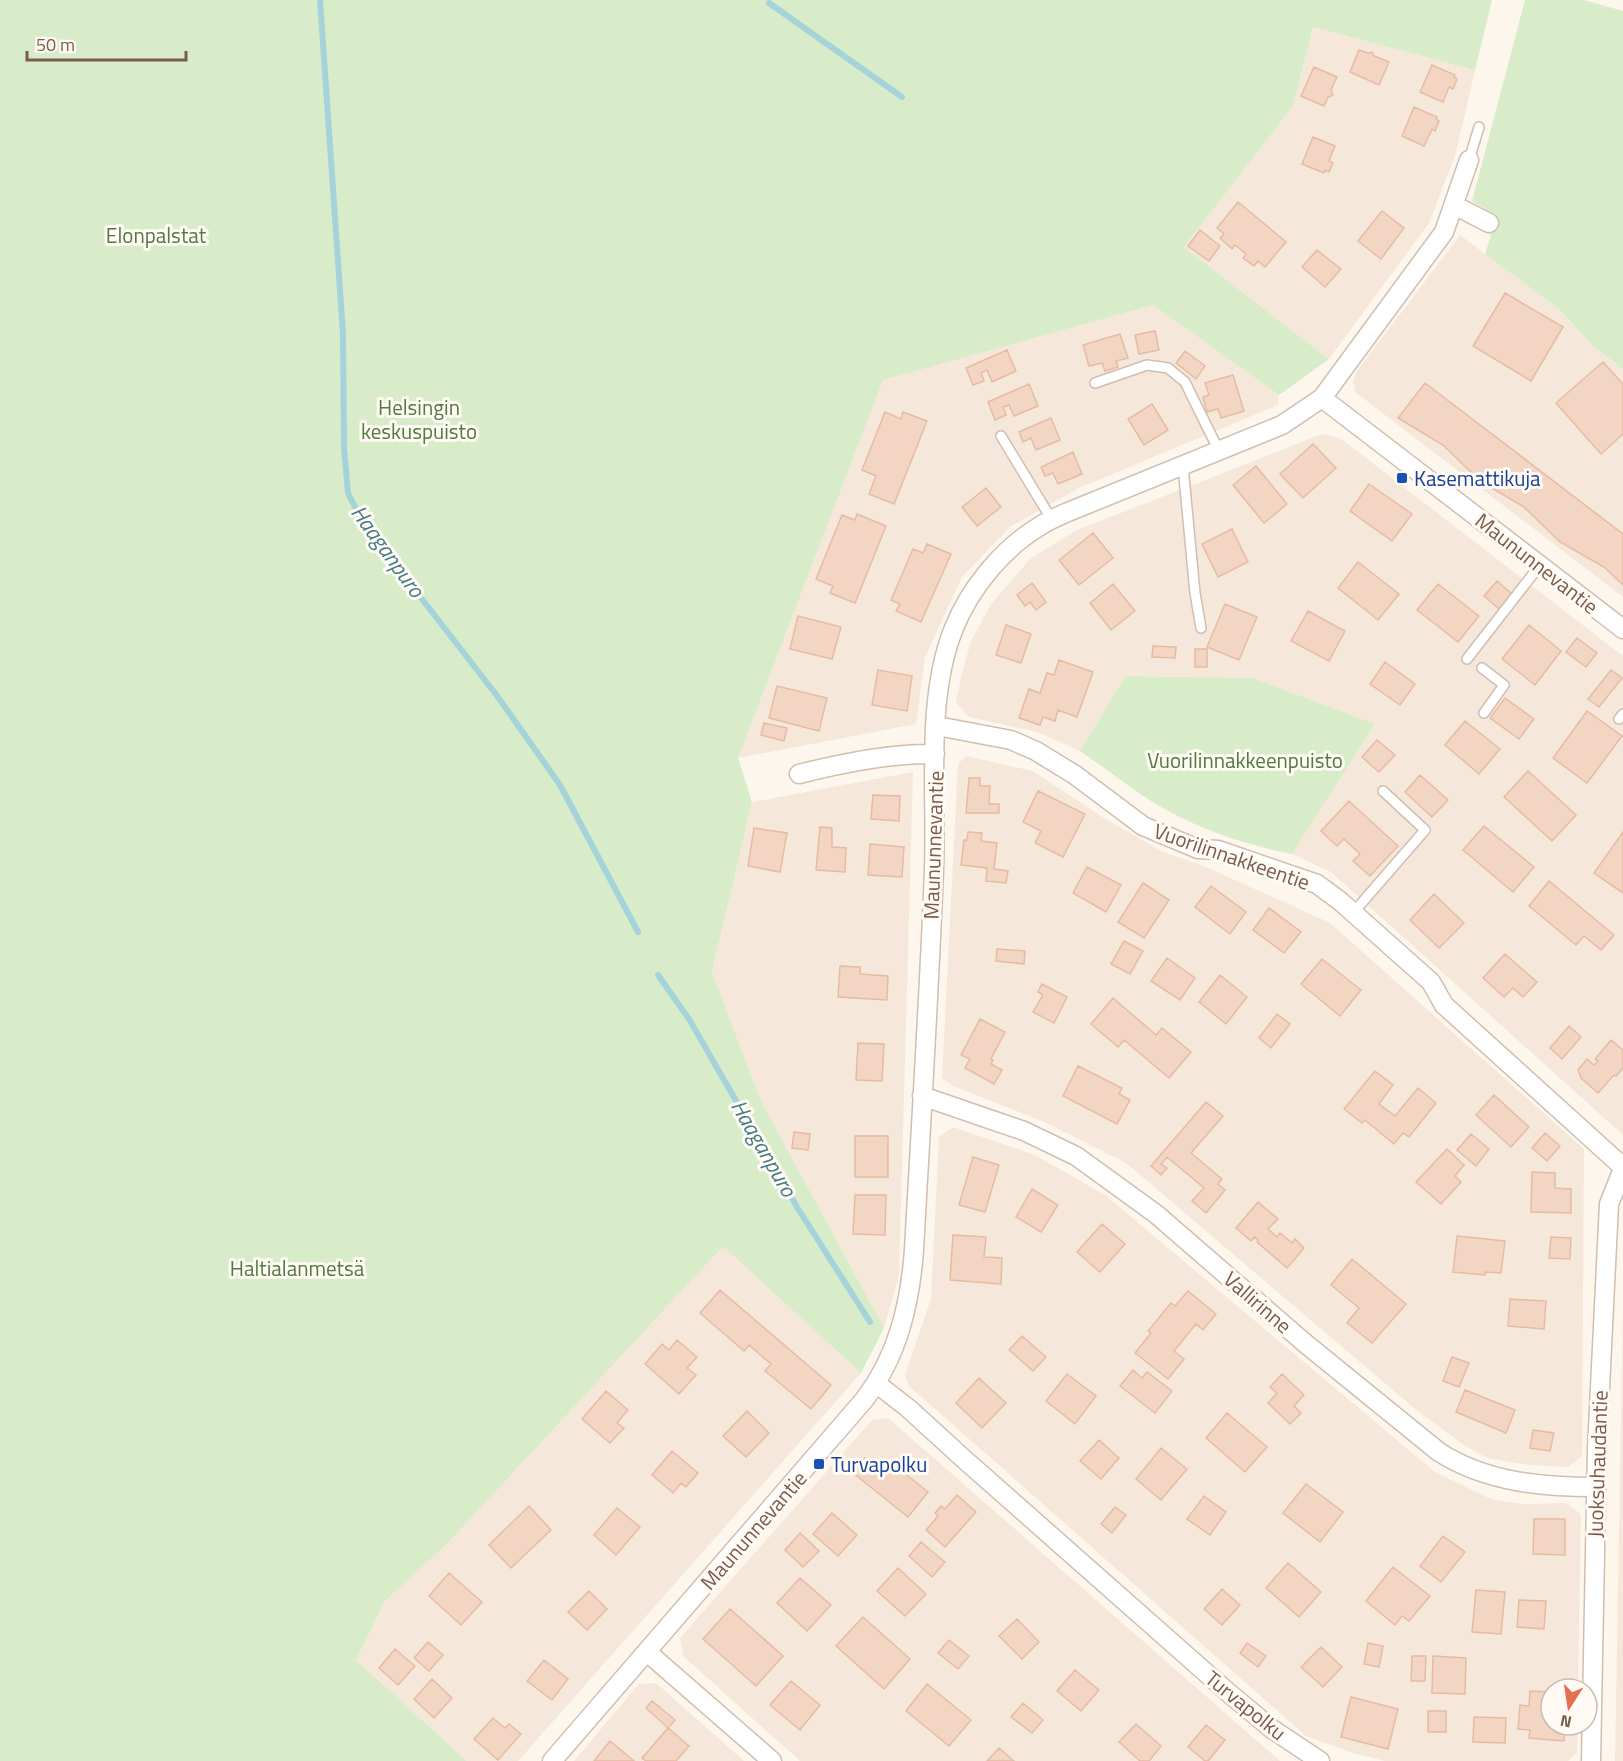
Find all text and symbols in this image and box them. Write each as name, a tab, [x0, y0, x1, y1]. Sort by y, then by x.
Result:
scale bar	[27, 24, 186, 62]
text: 50 m	[36, 31, 75, 58]
park label: Elonpalstat	[106, 219, 207, 251]
park label: Helsingin keskuspuisto	[361, 391, 477, 447]
place label: Kasemattikuja	[1414, 462, 1541, 494]
marker: Kasemattikuja	[1395, 471, 1409, 485]
water label: Haaganpuro	[343, 498, 434, 605]
street label: Maununnevantie	[1468, 505, 1606, 621]
park label: Vuorilinnakkeenpuisto	[1147, 744, 1343, 776]
street label: Maununnevantie	[914, 770, 952, 920]
street label: Vuorilinnakkeentie	[1150, 814, 1314, 898]
water label: Haaganpuro	[722, 1093, 806, 1204]
park label: Haltialanmetsä	[230, 1252, 365, 1284]
street label: Vallirinne	[1217, 1263, 1299, 1341]
street label: Juoksuhaudantie	[1578, 1390, 1616, 1538]
place label: Turvapolku	[831, 1448, 927, 1480]
marker: Turvapolku	[812, 1457, 826, 1471]
street label: Maununnevantie	[692, 1463, 814, 1597]
street label: Turvapolku	[1199, 1662, 1293, 1748]
north arrow	[1539, 1677, 1599, 1737]
text: N	[1558, 1709, 1574, 1735]

